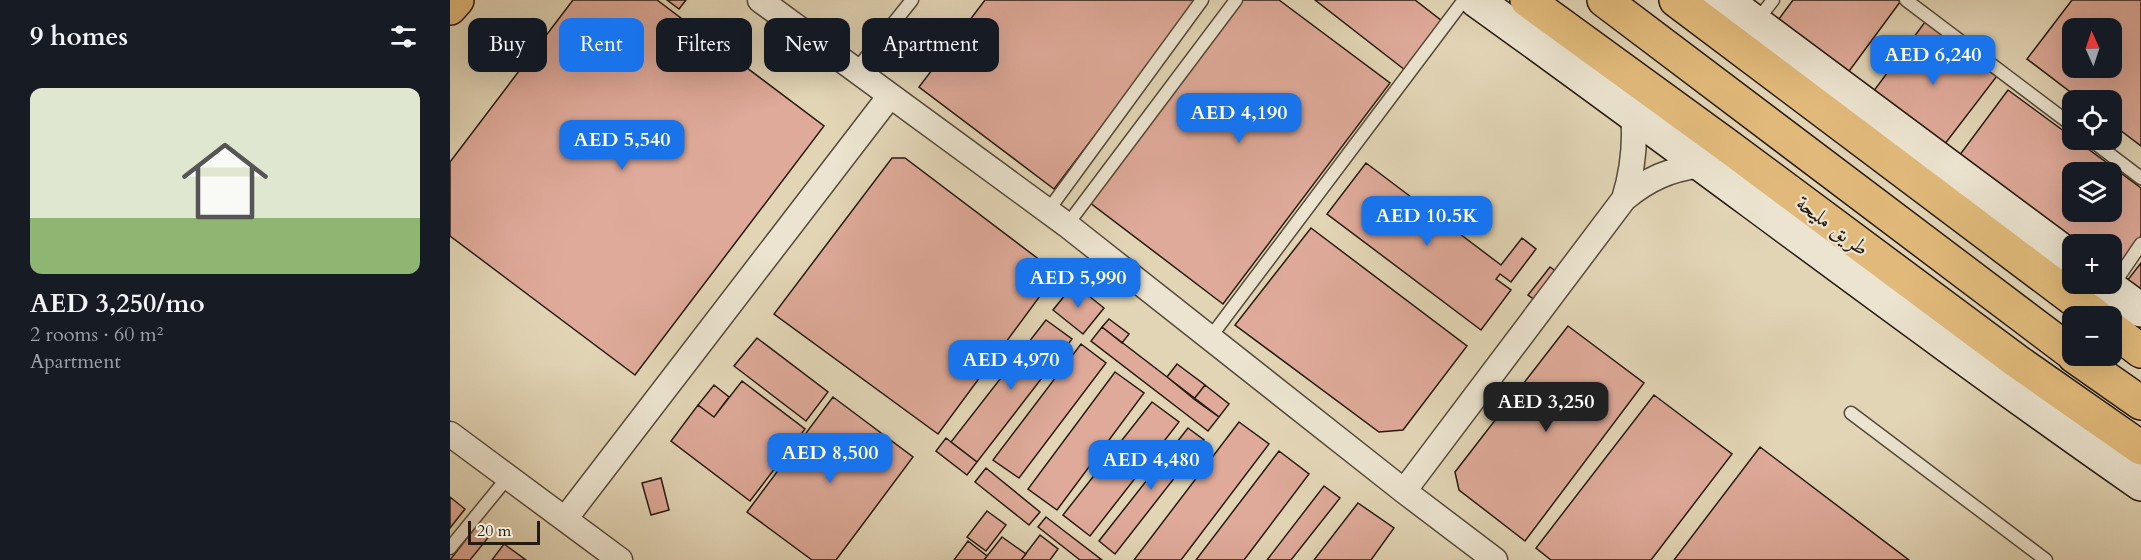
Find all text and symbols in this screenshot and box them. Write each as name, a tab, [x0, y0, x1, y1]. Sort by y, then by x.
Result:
chip: Buy	[468, 18, 547, 72]
chip: Rent	[559, 18, 644, 72]
chip: Filters	[656, 18, 752, 72]
chip: New	[764, 18, 850, 72]
chip: Apartment	[862, 18, 999, 72]
north arrow	[2062, 18, 2122, 78]
map controls	[2062, 18, 2122, 366]
text: 9 homes	[30, 19, 128, 54]
icon: filters	[387, 20, 420, 53]
pin: AED 6,240	[1864, 35, 2002, 86]
text: AED 6,240	[1884, 41, 1982, 68]
button: locate	[2062, 90, 2122, 150]
pin: AED 4,190	[1170, 93, 1308, 144]
text: AED 4,190	[1190, 99, 1288, 126]
pin: AED 5,540	[553, 120, 691, 171]
text: AED 5,540	[573, 126, 671, 153]
icon: home	[171, 127, 279, 235]
button: layers	[2062, 162, 2122, 222]
street label: طريق مليحة	[1790, 188, 1875, 263]
pin: AED 10.5K	[1358, 196, 1496, 247]
text: AED 10.5K	[1375, 202, 1479, 229]
button: +	[2062, 234, 2122, 294]
pin: AED 5,990	[1009, 258, 1147, 309]
text: AED 5,990	[1029, 264, 1127, 291]
text: AED 3,250/mo	[30, 286, 205, 321]
button: −	[2062, 306, 2122, 366]
text: 2 rooms · 60 m²	[30, 321, 163, 348]
pin: AED 4,970	[942, 340, 1080, 391]
text: AED 4,970	[962, 346, 1060, 373]
text: Apartment	[30, 348, 121, 375]
pin: AED 3,250	[1477, 382, 1615, 433]
text: AED 3,250	[1497, 388, 1595, 415]
pin: AED 8,500	[761, 433, 899, 484]
text: AED 8,500	[781, 439, 879, 466]
pin: AED 4,480	[1082, 440, 1220, 491]
text: AED 4,480	[1102, 446, 1200, 473]
scale bar	[468, 518, 540, 546]
text: 20 m	[477, 520, 511, 542]

